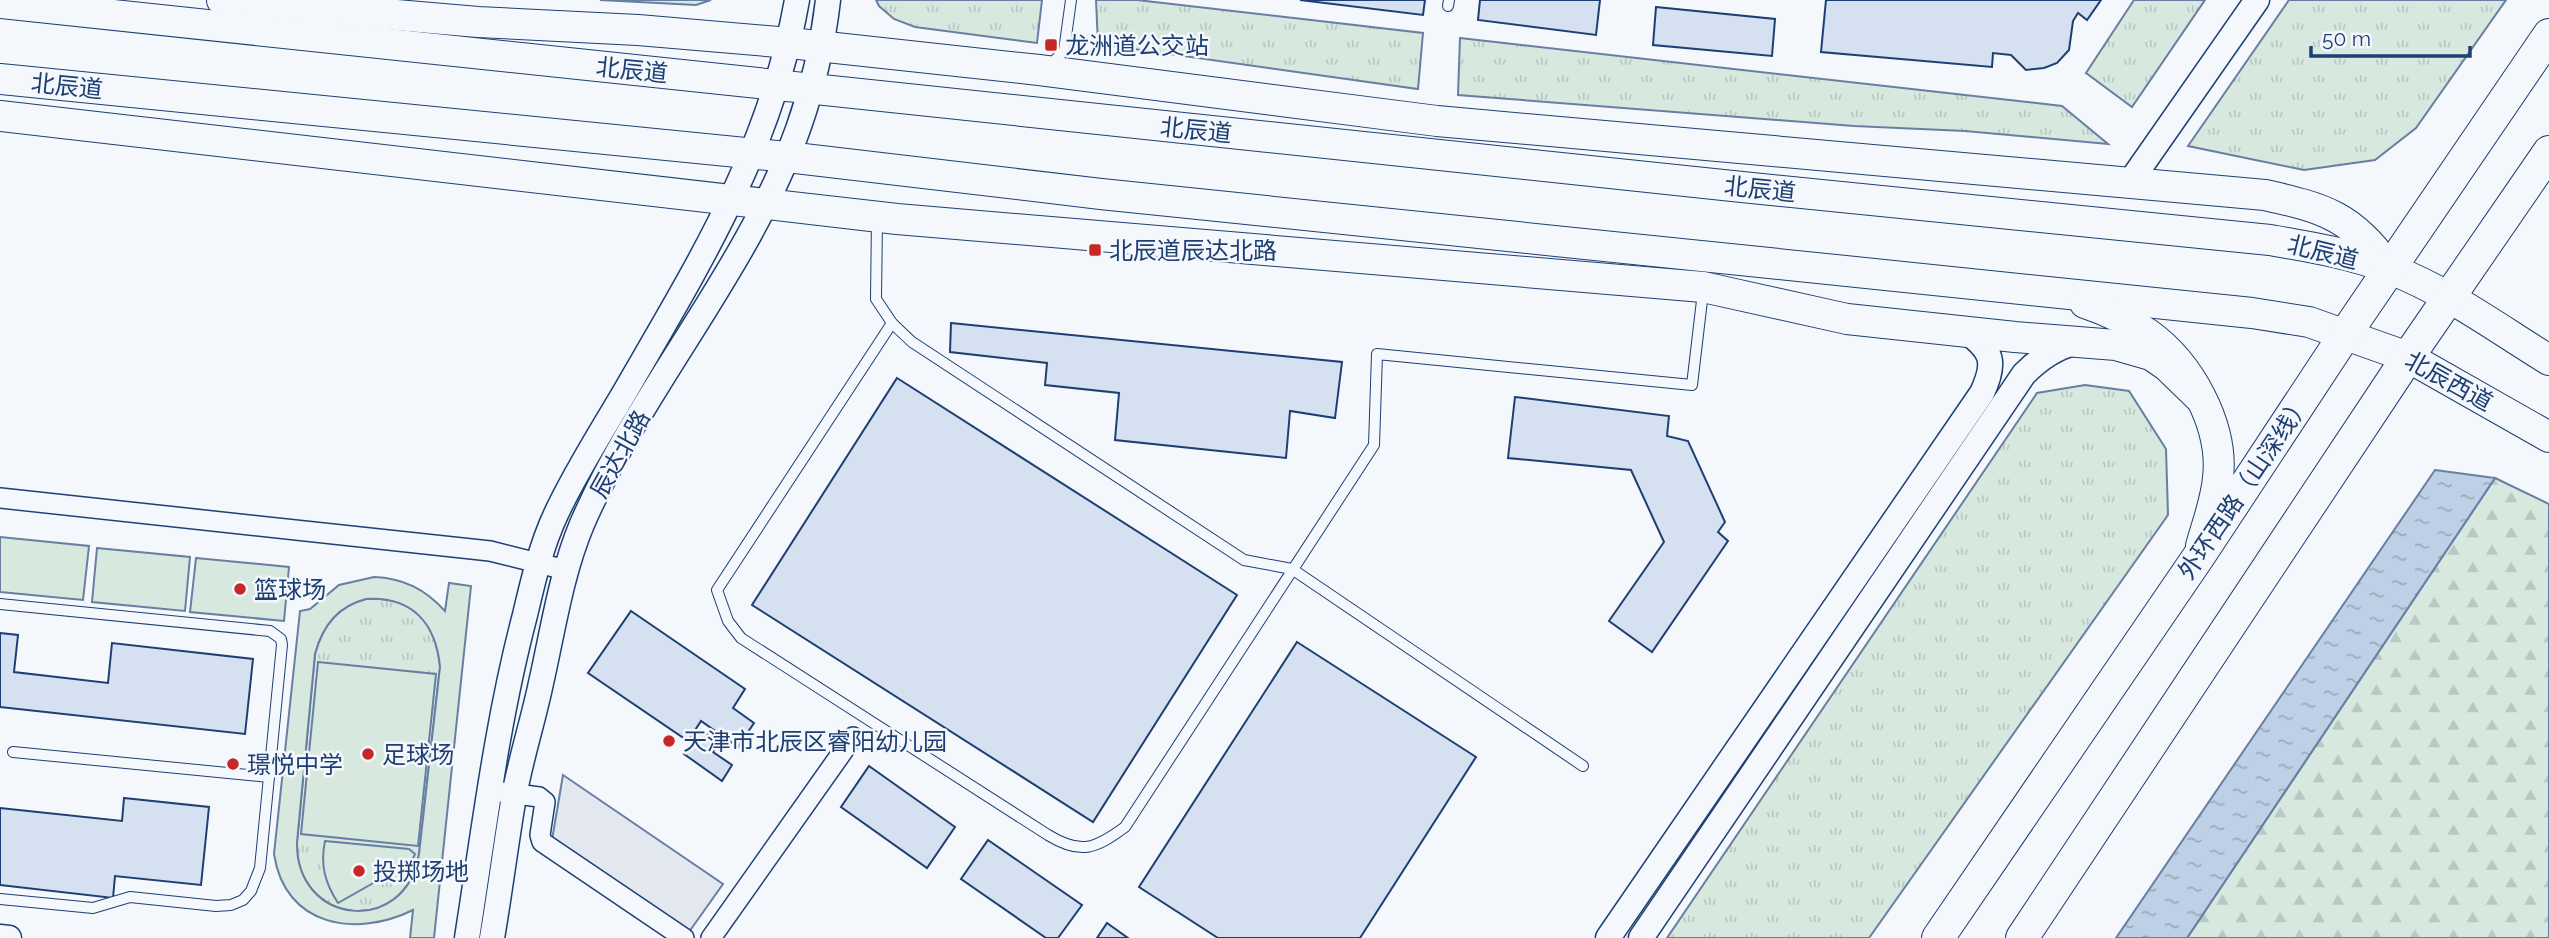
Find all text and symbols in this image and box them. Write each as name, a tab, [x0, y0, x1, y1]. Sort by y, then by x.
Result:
scale bar	[2311, 14, 2470, 58]
text: 50 m	[2322, 26, 2371, 51]
place label: 龙洲道公交站	[1065, 31, 1209, 60]
marker: 龙洲道公交站	[1043, 37, 1059, 53]
street label: 北辰道	[595, 52, 669, 88]
street label: 北辰道	[30, 68, 104, 104]
street label: 北辰道	[1159, 112, 1233, 148]
street label: 北辰道	[1723, 171, 1797, 207]
street label: 北辰道	[2285, 229, 2361, 275]
place label: 北辰道辰达北路	[1109, 236, 1277, 265]
marker: 北辰道辰达北路	[1087, 242, 1103, 258]
street label: 北辰西道	[2400, 345, 2498, 417]
street label: 外环西路（山深线）	[2172, 389, 2316, 585]
street label: 辰达北路	[584, 405, 656, 503]
place label: 篮球场	[254, 575, 326, 604]
marker: 篮球场	[232, 581, 248, 597]
place label: 天津市北辰区睿阳幼儿园	[683, 727, 947, 756]
marker: 天津市北辰区睿阳幼儿园	[661, 733, 677, 749]
place label: 足球场	[382, 740, 454, 769]
marker: 足球场	[360, 746, 376, 762]
place label: 璟悦中学	[247, 750, 343, 779]
marker: 璟悦中学	[225, 756, 241, 772]
place label: 投掷场地	[373, 857, 469, 886]
marker: 投掷场地	[351, 863, 367, 879]

